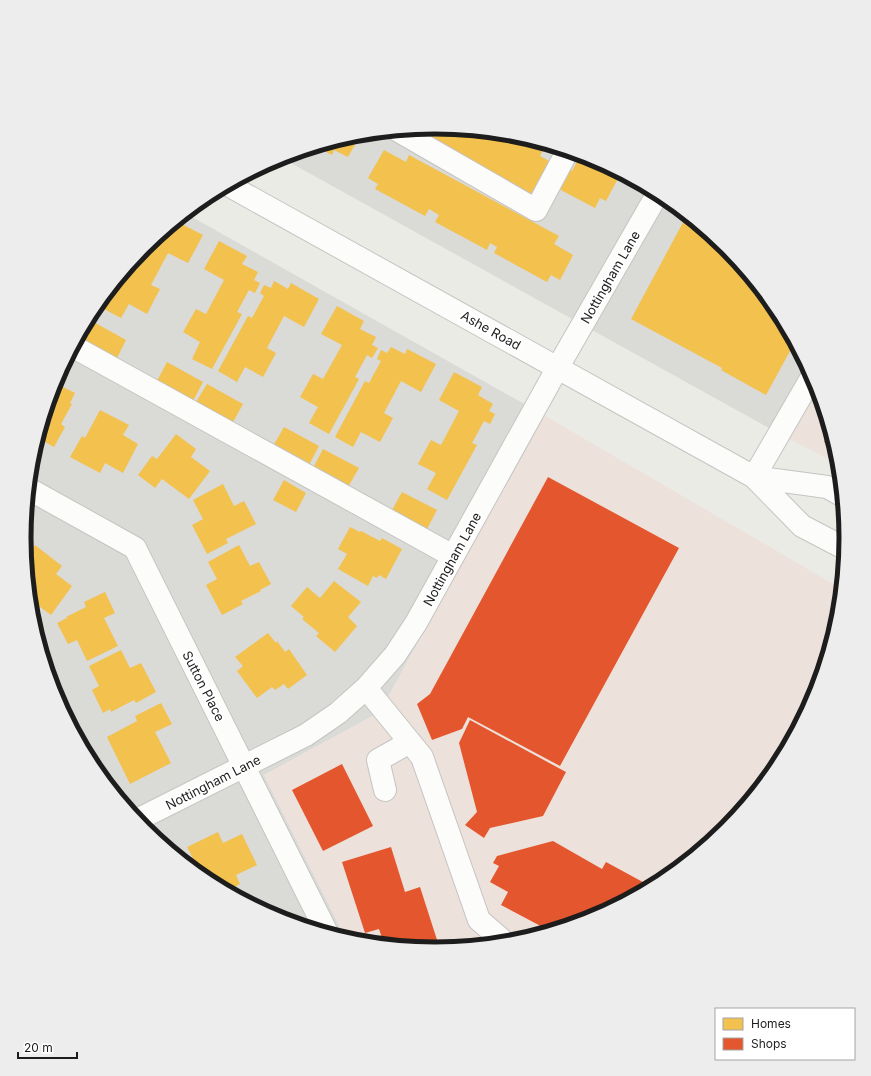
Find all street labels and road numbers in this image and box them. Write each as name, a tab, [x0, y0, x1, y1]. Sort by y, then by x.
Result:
street label: Nottingham Lane	[577, 228, 643, 326]
street label: Ashe Road	[458, 307, 524, 353]
street label: Nottingham Lane	[420, 509, 484, 609]
street label: Sutton Place	[179, 648, 229, 724]
street label: Nottingham Lane	[163, 751, 263, 813]

